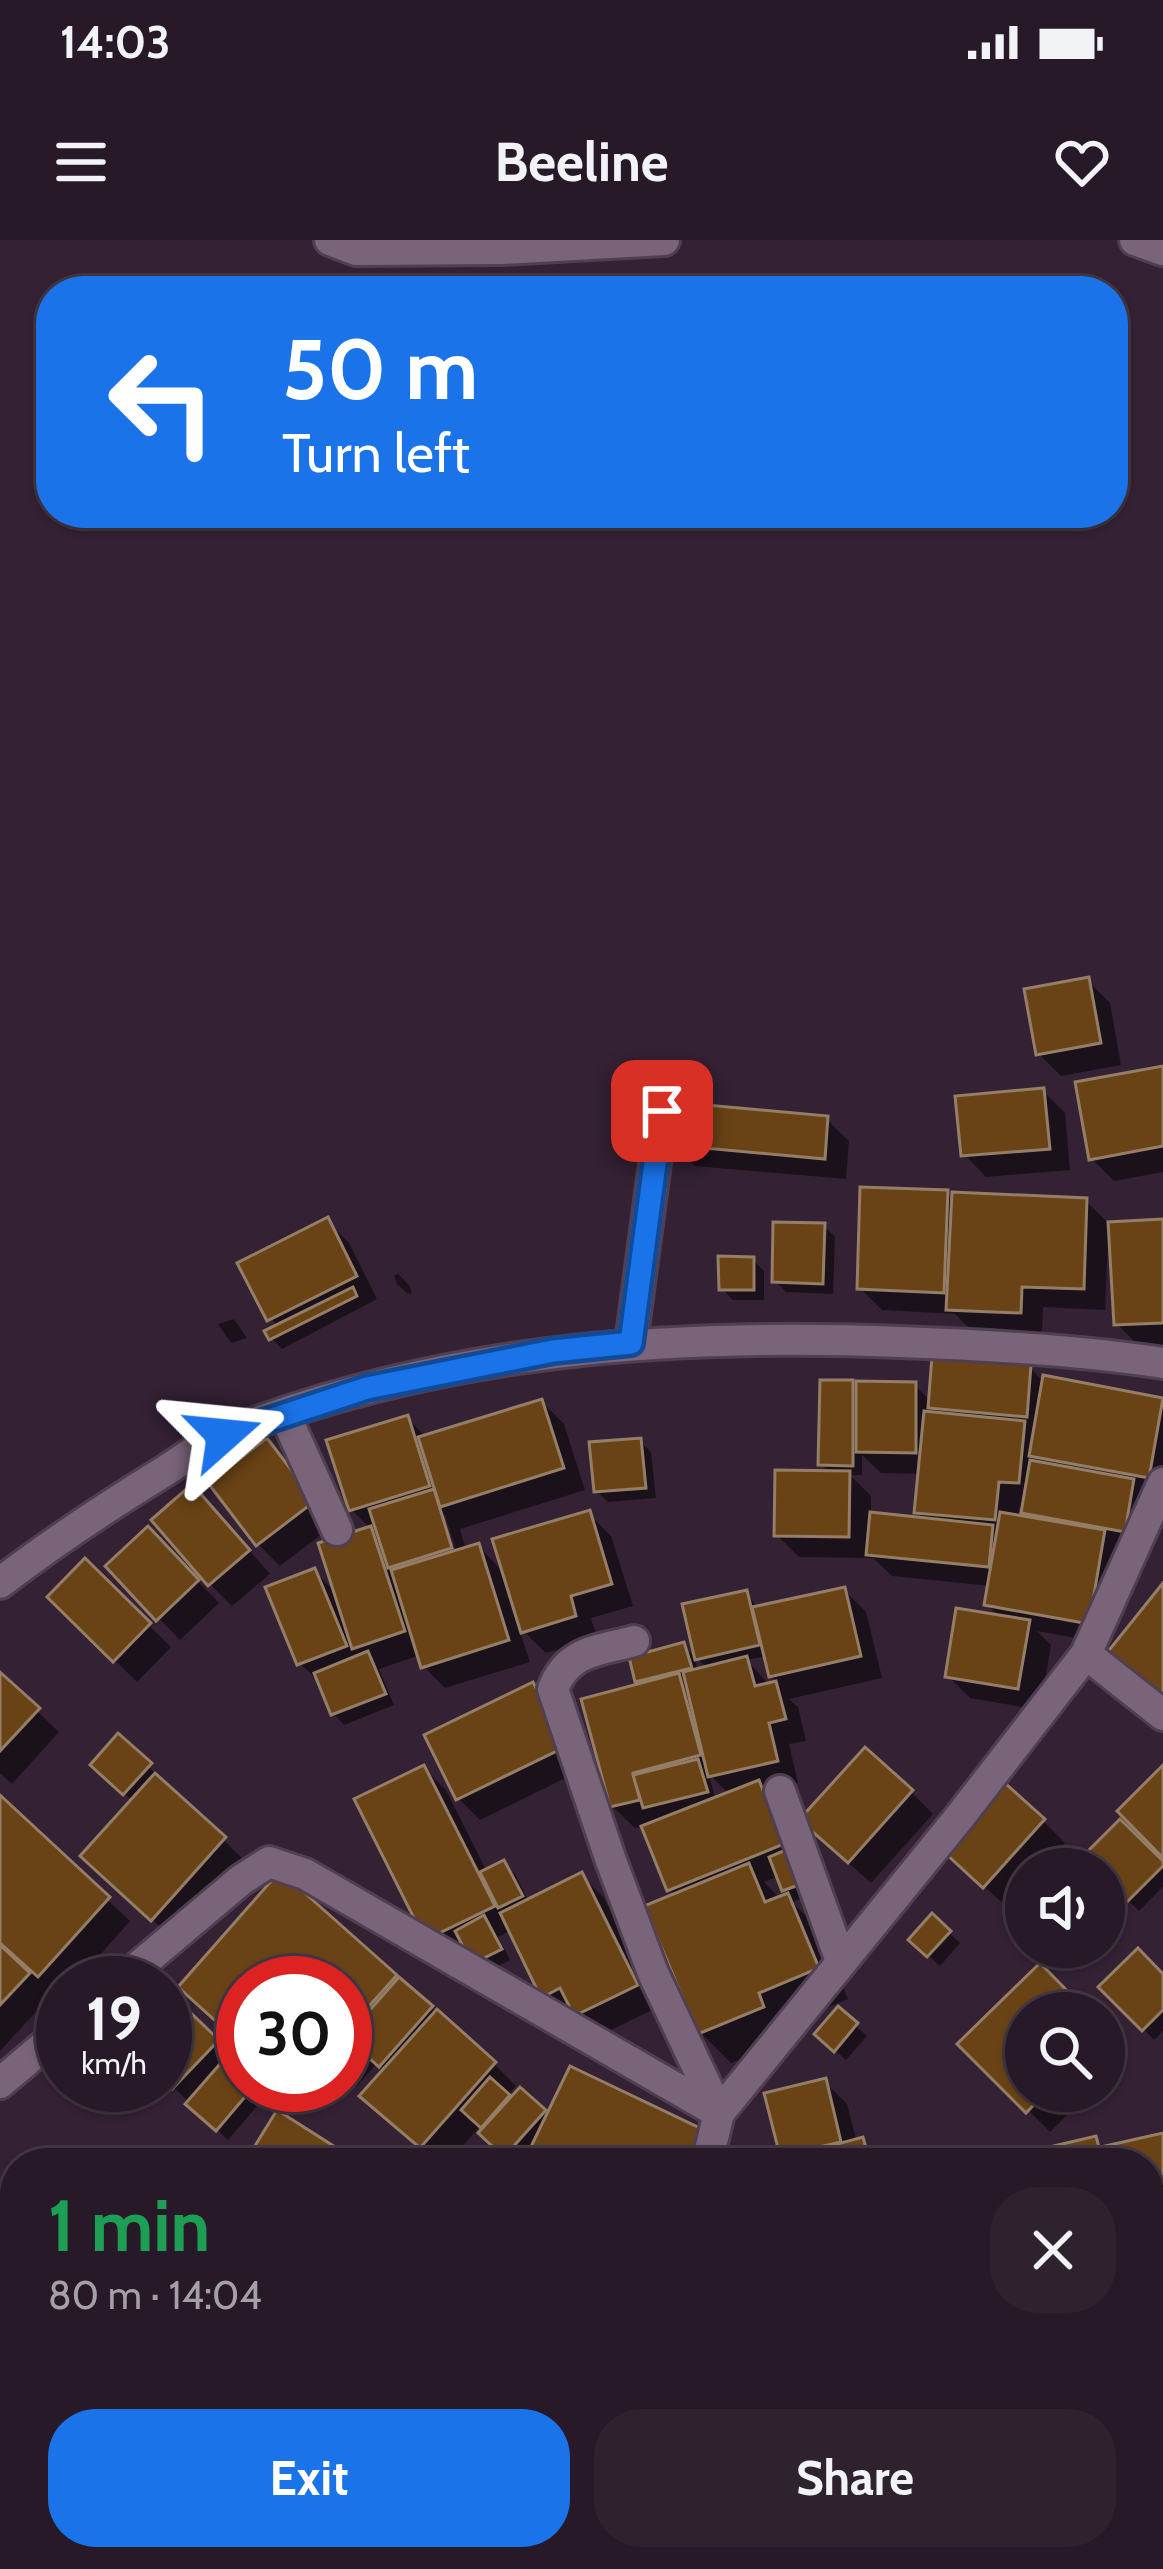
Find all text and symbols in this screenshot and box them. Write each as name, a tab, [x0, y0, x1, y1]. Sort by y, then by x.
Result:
text: 14:03	[60, 15, 171, 69]
icon: menu	[48, 129, 114, 195]
text: Beeline	[494, 129, 669, 195]
icon: heart	[1049, 129, 1115, 195]
text: 50 m	[282, 318, 478, 420]
icon: left	[84, 324, 240, 480]
text: Turn left	[282, 420, 470, 486]
pin	[611, 1060, 713, 1162]
icon: arrive	[629, 1078, 695, 1144]
position arrow	[161, 1372, 287, 1498]
map controls	[1005, 1848, 1125, 2112]
button: sound	[1005, 1848, 1125, 1968]
speed limit sign: 30	[216, 1956, 372, 2112]
text: 19	[86, 1982, 142, 2055]
button: search	[1005, 1992, 1125, 2112]
text: km/h	[81, 2045, 147, 2082]
text: 1 min	[48, 2182, 210, 2269]
button: close	[990, 2187, 1116, 2313]
text: 80 m · 14:04	[48, 2271, 262, 2319]
button: Exit	[48, 2409, 570, 2547]
button: Share	[594, 2409, 1116, 2547]

